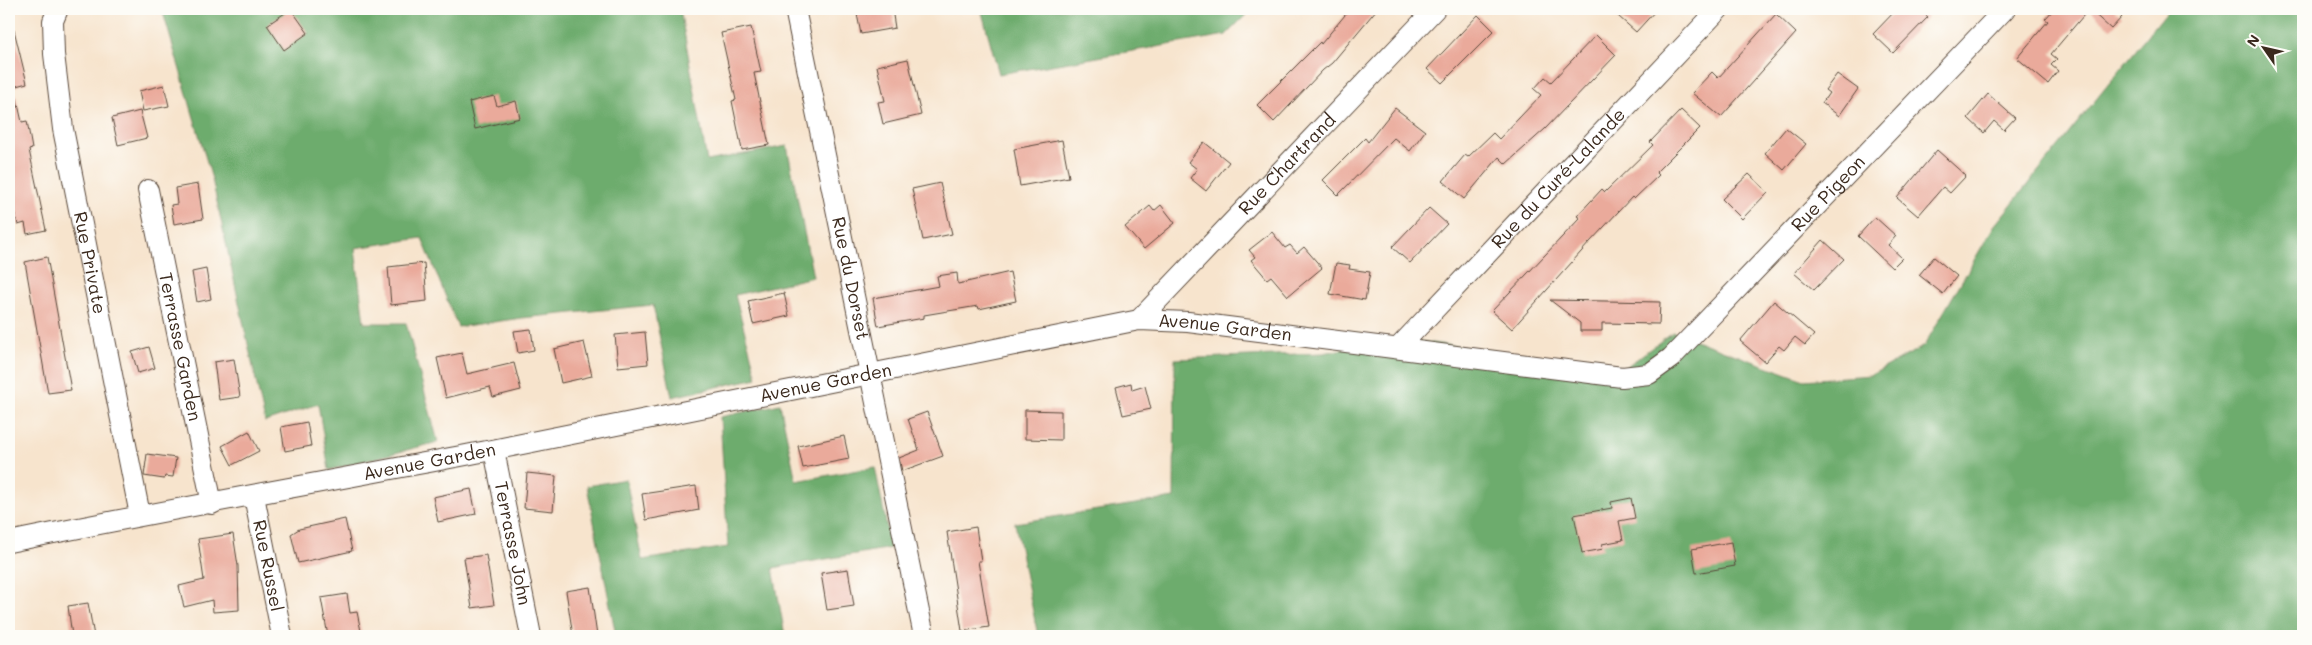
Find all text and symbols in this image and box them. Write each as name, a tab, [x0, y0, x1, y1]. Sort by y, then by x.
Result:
north arrow	[2240, 22, 2290, 72]
text: N	[2242, 31, 2264, 50]
street label: Rue du Curé-Lalande	[1485, 102, 1630, 253]
street label: Rue Chartrand	[1233, 108, 1340, 219]
street label: Rue Pigeon	[1785, 150, 1870, 236]
street label: Rue Private	[69, 209, 113, 316]
street label: Rue du Dorset	[827, 214, 876, 342]
street label: Terrasse Garden	[154, 270, 208, 423]
street label: Avenue Garden	[1158, 308, 1293, 346]
street label: Avenue Garden	[757, 357, 894, 407]
street label: Avenue Garden	[361, 437, 497, 485]
street label: Terrasse John	[489, 479, 538, 607]
street label: Rue Russel	[248, 518, 290, 613]

